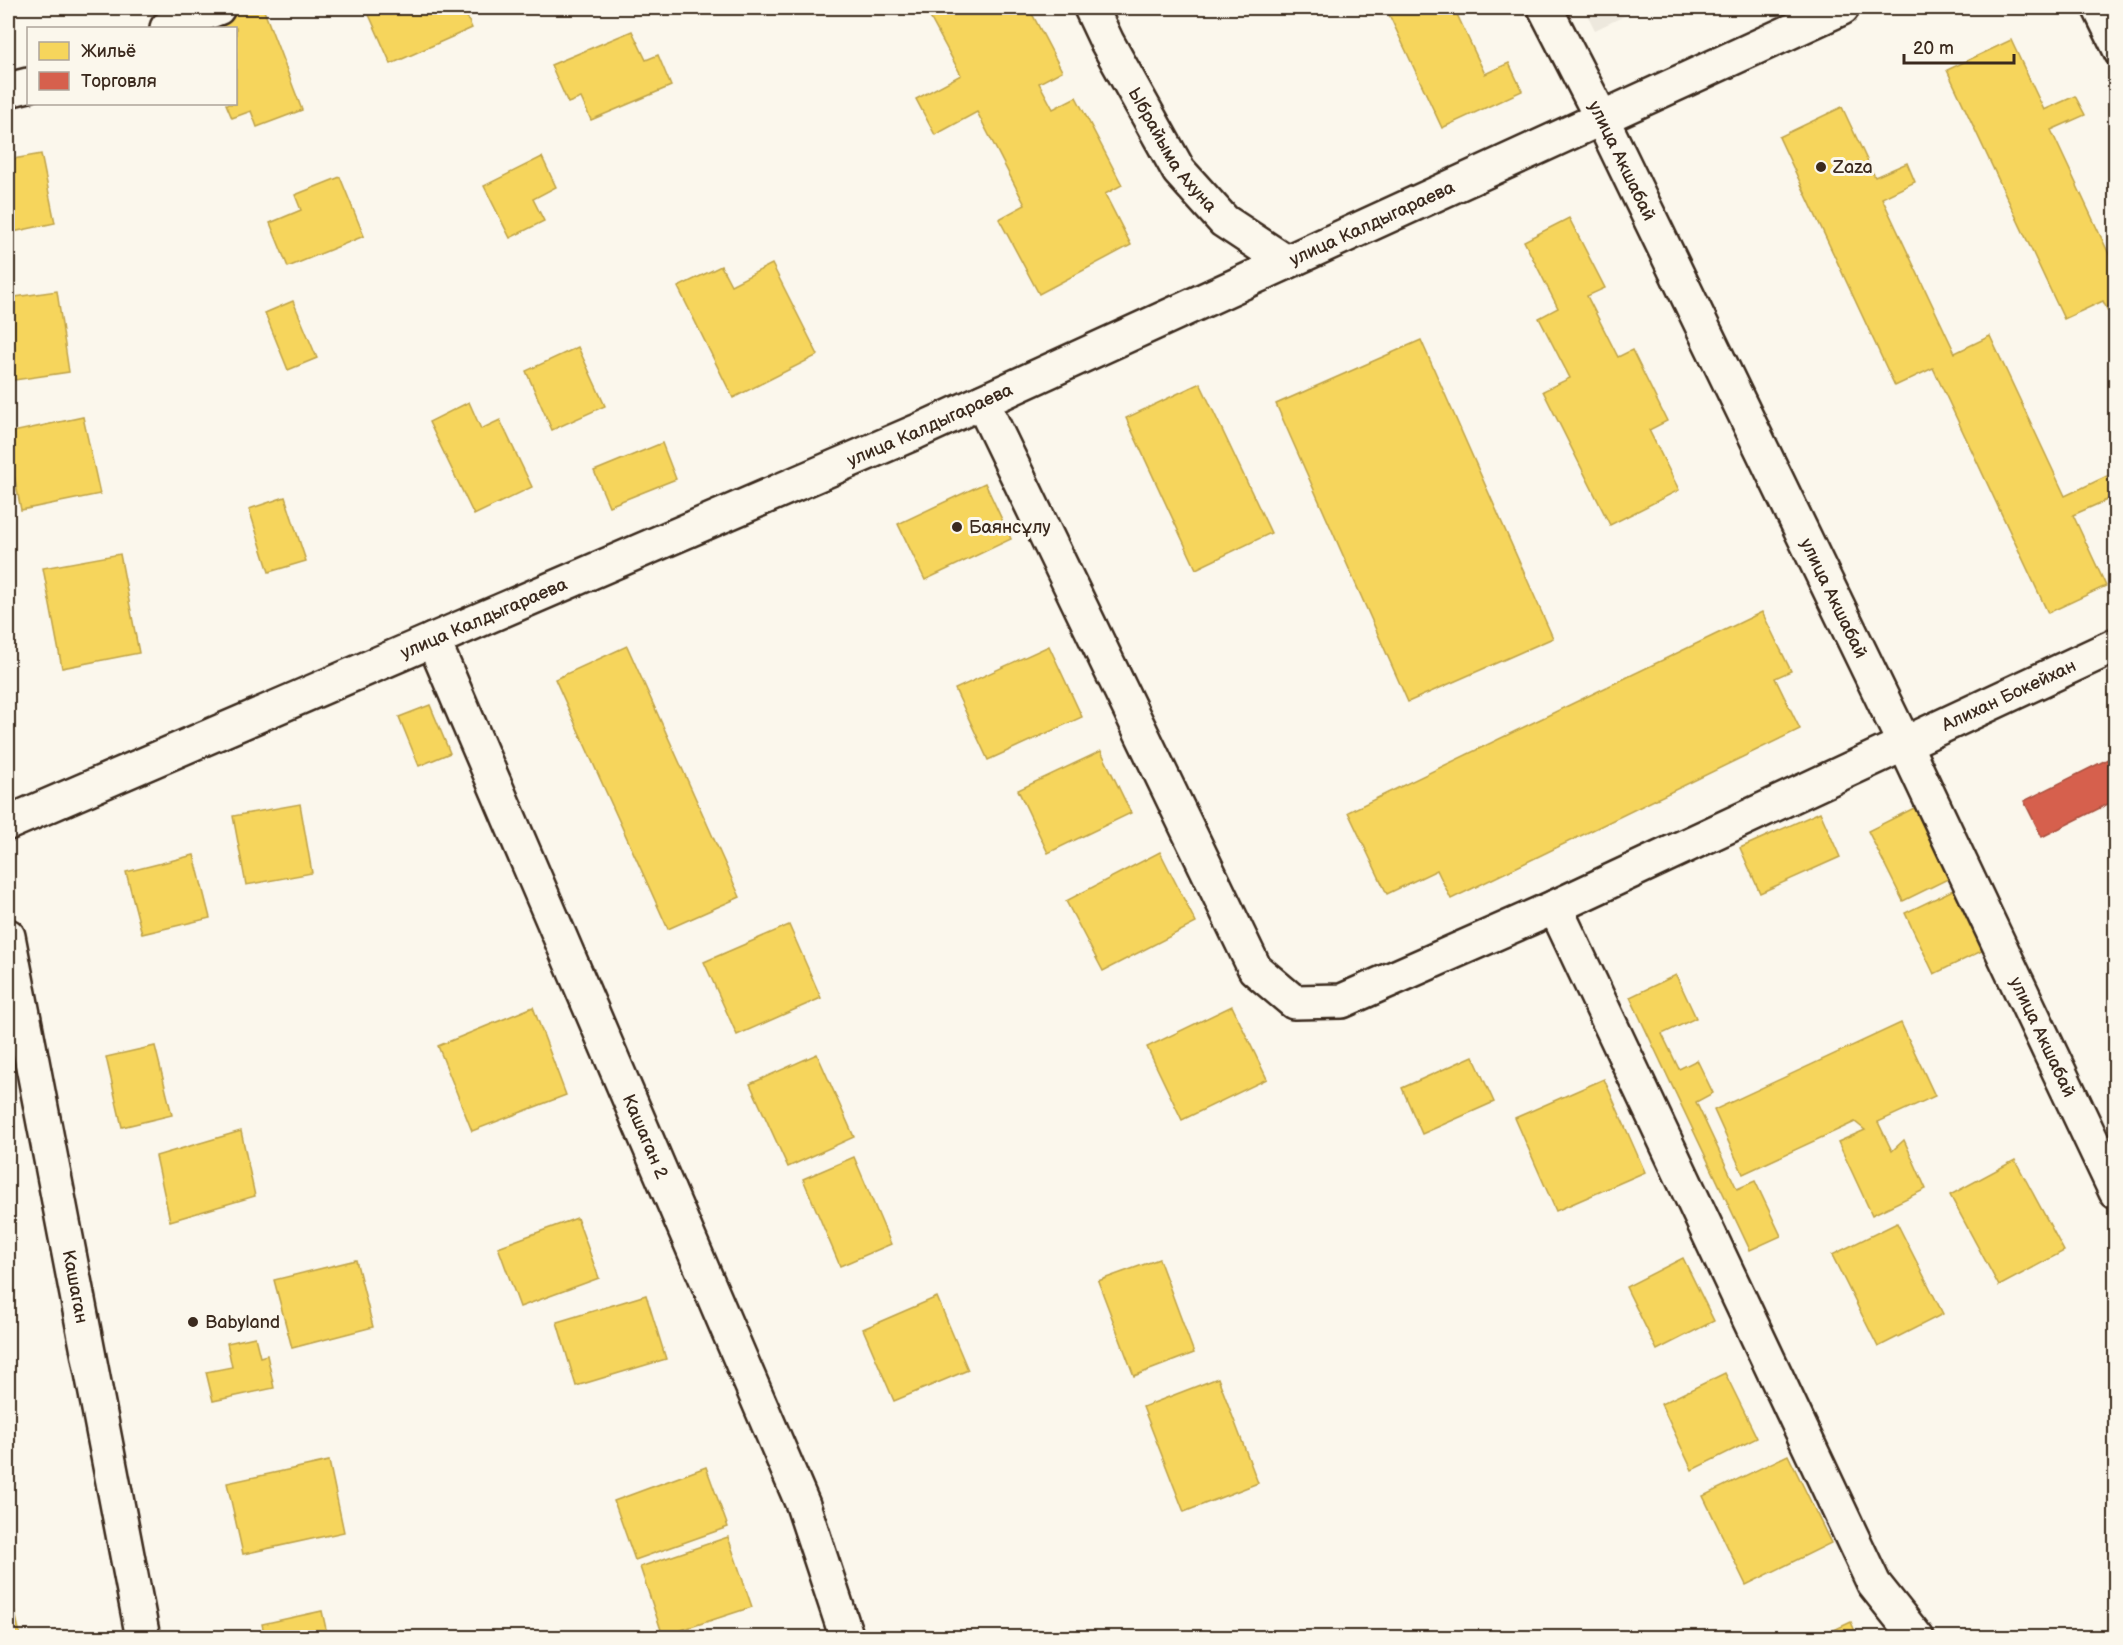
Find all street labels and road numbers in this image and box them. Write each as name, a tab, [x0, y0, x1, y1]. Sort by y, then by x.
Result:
street label: Ыбрайыма Ахуна	[1123, 84, 1221, 217]
street label: улица Акшабай	[1584, 97, 1660, 224]
street label: улица Калдыгараева	[1286, 177, 1458, 271]
street label: улица Калдыгараева	[844, 379, 1016, 471]
street label: улица Акшабай	[1796, 535, 1871, 662]
street label: улица Калдыгараева	[397, 573, 571, 664]
street label: Алихан Бокейхан	[1938, 655, 2079, 736]
street label: улица Акшабай	[2005, 974, 2080, 1101]
street label: Кашаган 2	[618, 1091, 672, 1182]
street label: Кашаган	[58, 1248, 92, 1325]

